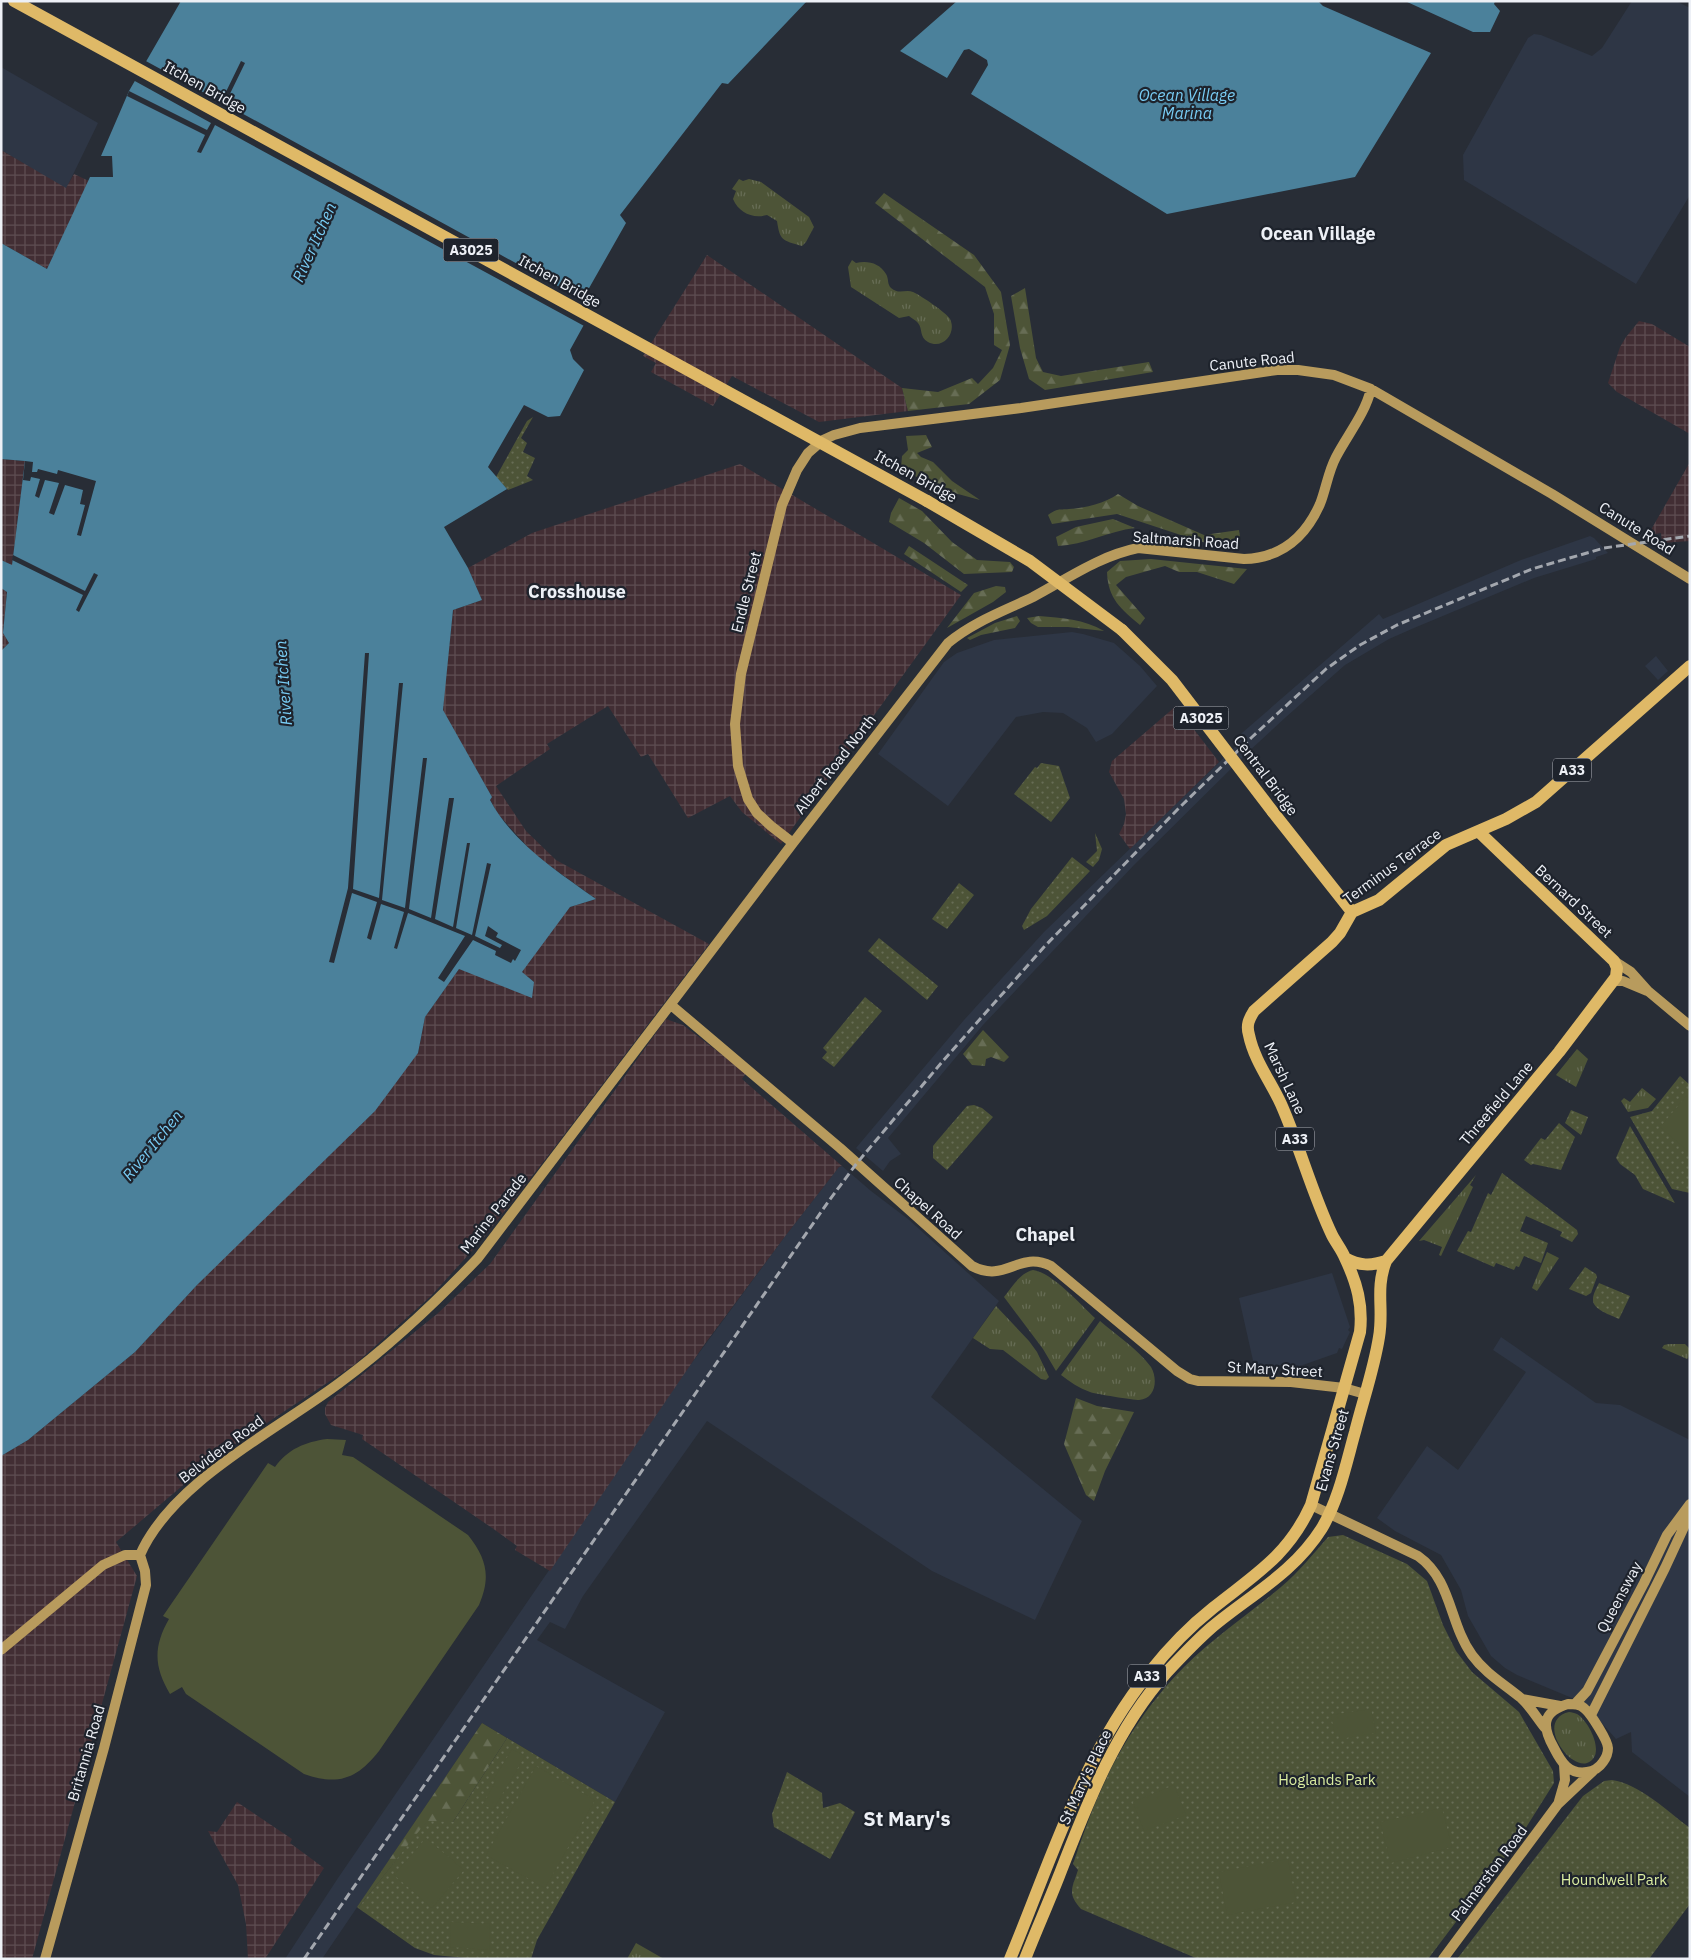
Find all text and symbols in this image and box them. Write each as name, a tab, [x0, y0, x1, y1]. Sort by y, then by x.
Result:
street label: Itchen Bridge	[160, 57, 250, 117]
water label: Ocean Village Marina	[1139, 85, 1235, 123]
water label: River Itchen	[288, 199, 340, 285]
district label: Ocean Village	[1260, 222, 1376, 245]
road number: A3025	[444, 238, 498, 262]
street label: Itchen Bridge	[515, 251, 605, 311]
street label: Canute Road	[1208, 347, 1296, 375]
street label: Itchen Bridge	[871, 446, 961, 506]
street label: Canute Road	[1596, 497, 1678, 559]
street label: Saltmarsh Road	[1132, 527, 1240, 553]
street label: Endle Street	[727, 549, 765, 635]
district label: Crosshouse	[528, 580, 626, 603]
water label: River Itchen	[270, 640, 296, 726]
road number: A3025	[1174, 706, 1228, 730]
street label: Albert Road North	[790, 710, 880, 818]
street label: Central Bridge	[1229, 731, 1303, 819]
road number: A33	[1553, 758, 1591, 782]
street label: Terminus Terrace	[1339, 824, 1445, 908]
street label: Bernard Street	[1531, 860, 1617, 942]
street label: Marsh Lane	[1260, 1039, 1310, 1117]
street label: Threefield Lane	[1455, 1057, 1537, 1149]
water label: River Itchen	[118, 1106, 186, 1184]
road number: A33	[1276, 1128, 1314, 1150]
street label: Marine Parade	[456, 1169, 530, 1257]
street label: Chapel Road	[890, 1173, 966, 1243]
district label: Chapel	[1015, 1223, 1075, 1246]
street label: St Mary Street	[1227, 1357, 1323, 1381]
street label: Evans Street	[1311, 1407, 1353, 1493]
street label: Belvidere Road	[175, 1411, 267, 1487]
street label: Queensway	[1592, 1558, 1646, 1636]
road number: A33	[1128, 1664, 1166, 1688]
street label: Britannia Road	[63, 1703, 109, 1803]
street label: St Mary's Place	[1055, 1727, 1115, 1827]
park label: Hoglands Park	[1278, 1770, 1376, 1789]
district label: St Mary's	[863, 1805, 951, 1832]
street label: Palmerston Road	[1447, 1821, 1531, 1925]
park label: Houndwell Park	[1561, 1870, 1667, 1889]

